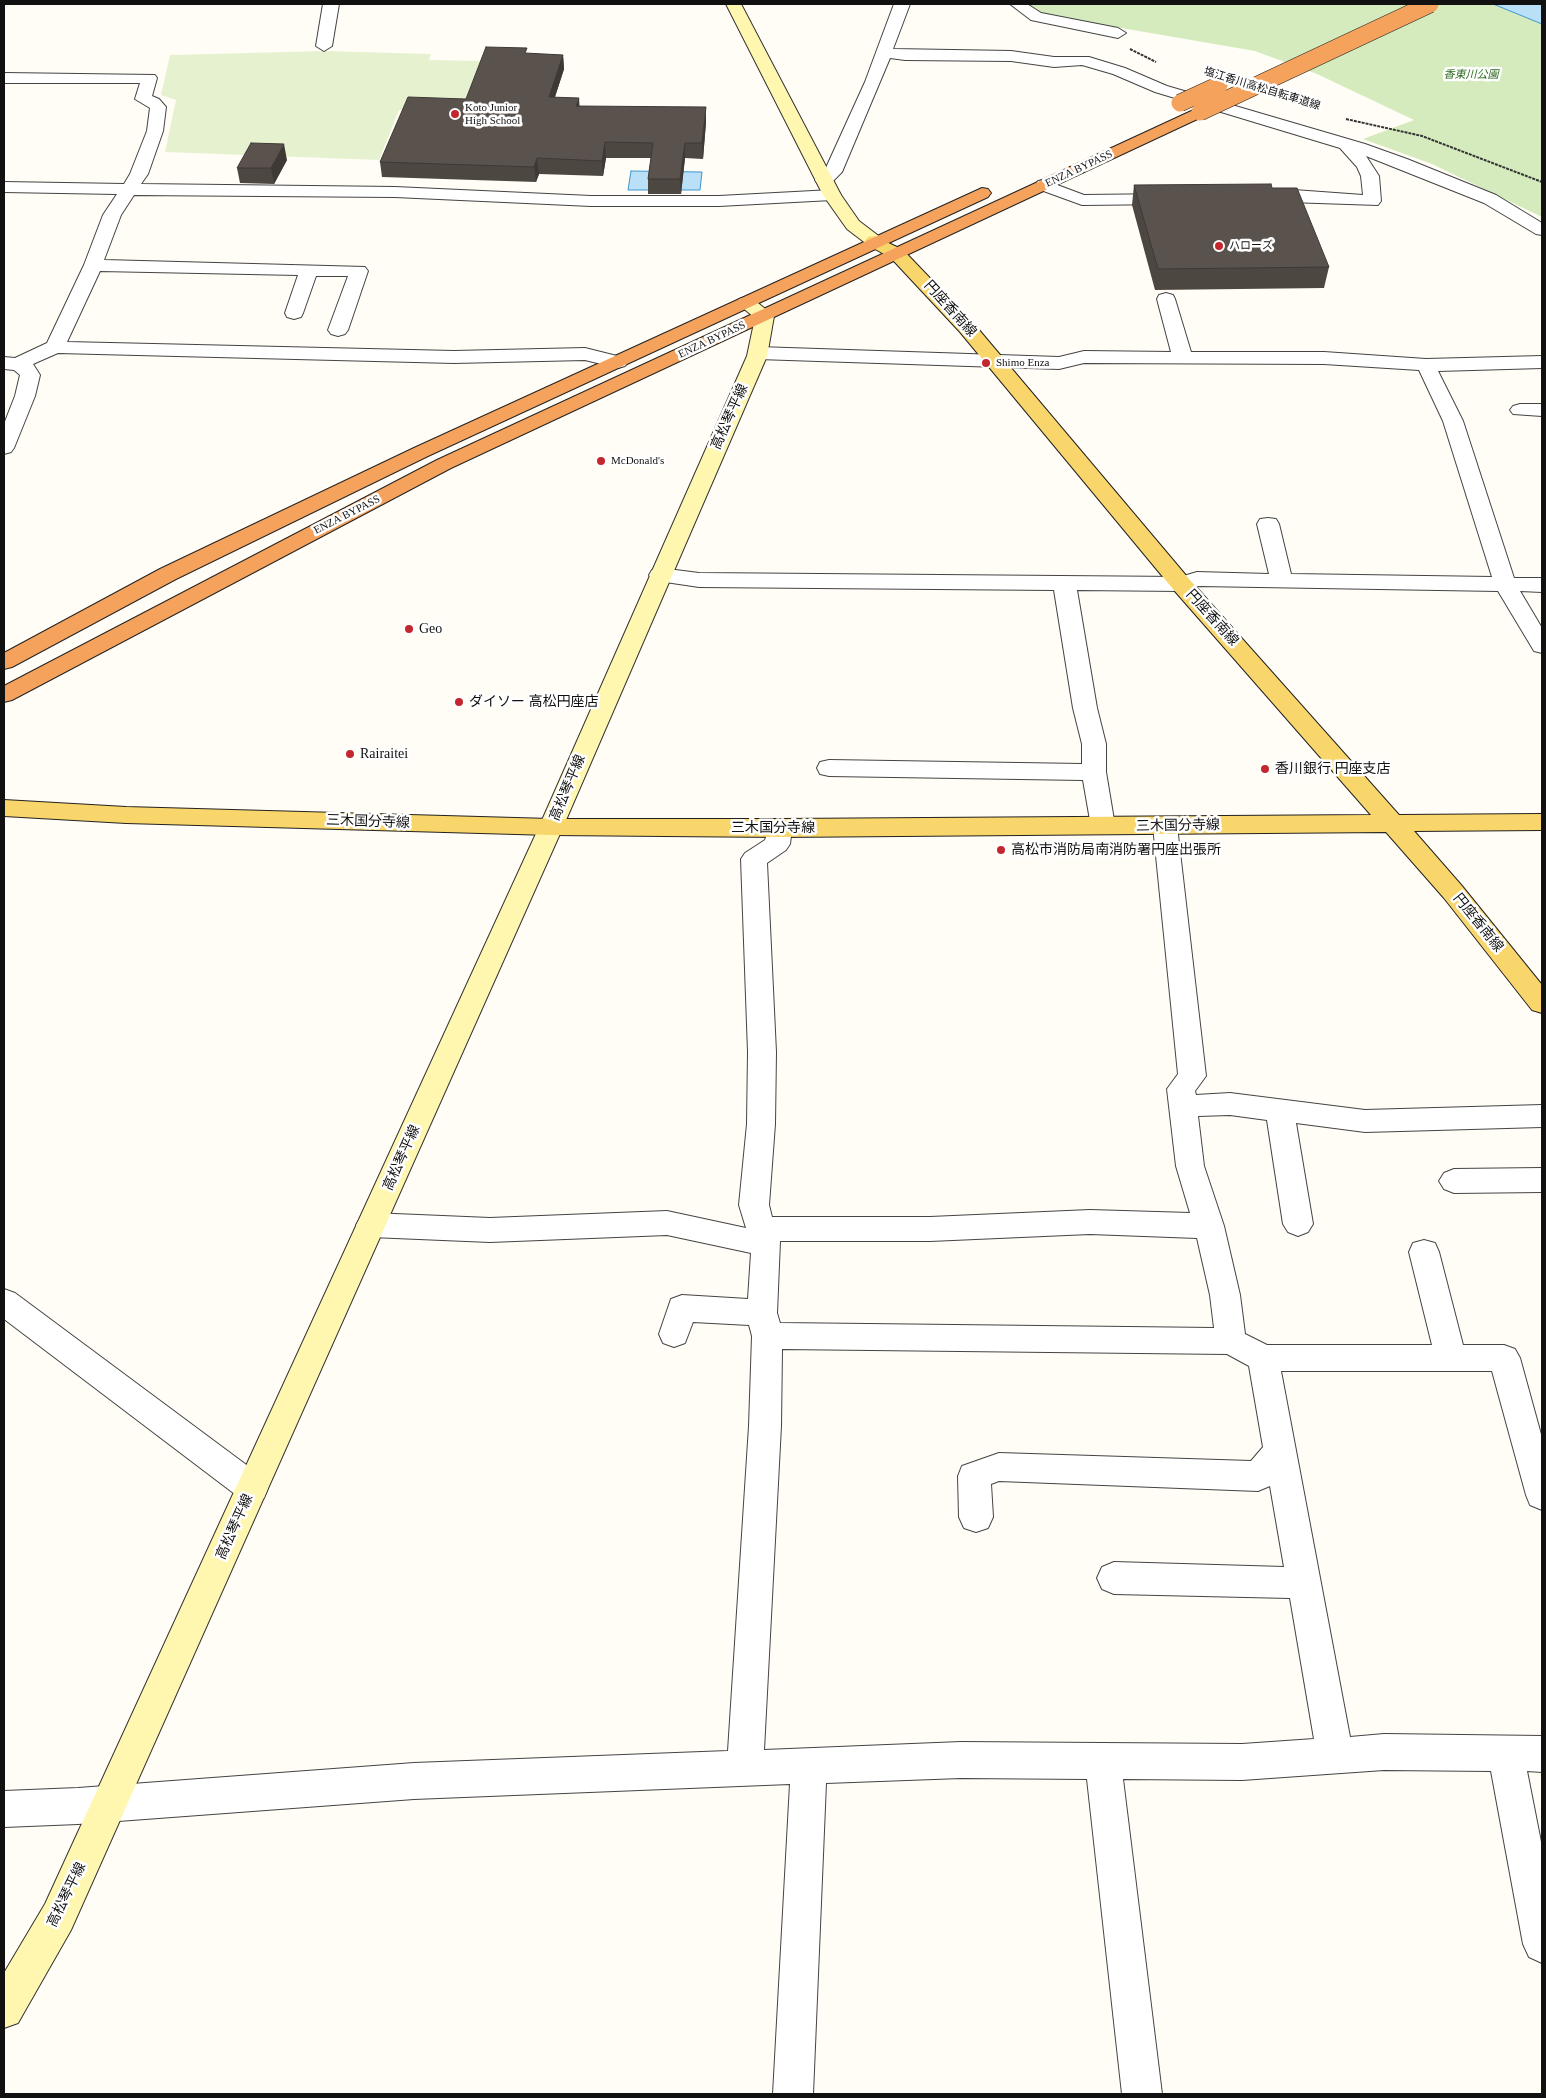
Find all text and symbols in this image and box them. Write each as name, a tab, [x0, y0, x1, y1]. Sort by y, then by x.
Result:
street label: 塩江香川高松自転車道線	[1202, 65, 1322, 113]
park label: 香東川公園	[1444, 68, 1498, 82]
place label: Koto Junior High School	[465, 101, 520, 127]
marker: Koto Junior High School	[449, 108, 461, 120]
street label: ENZA BYPASS	[1043, 148, 1115, 190]
place label: ハローズ	[1229, 239, 1273, 253]
marker: ハローズ	[1213, 240, 1225, 252]
street label: 円座香南線	[920, 277, 980, 341]
street label: ENZA BYPASS	[676, 319, 748, 361]
place label: Shimo Enza	[996, 356, 1049, 370]
marker: Shimo Enza	[980, 357, 992, 369]
street label: 高松琴平線	[708, 382, 752, 452]
place label: McDonald's	[611, 454, 664, 468]
marker: McDonald's	[595, 455, 607, 467]
street label: ENZA BYPASS	[312, 493, 382, 537]
street label: 円座香南線	[1182, 586, 1242, 650]
place label: Geo	[419, 621, 442, 637]
marker: Geo	[403, 623, 415, 635]
place label: ダイソー 高松円座店	[469, 694, 598, 710]
marker: ダイソー 高松円座店	[453, 696, 465, 708]
place label: Rairaitei	[360, 746, 408, 762]
marker: Rairaitei	[344, 748, 356, 760]
street label: 高松琴平線	[547, 753, 589, 823]
place label: 香川銀行 円座支店	[1275, 761, 1390, 777]
marker: 香川銀行 円座支店	[1259, 763, 1271, 775]
street label: 三木国分寺線	[326, 812, 410, 832]
street label: 三木国分寺線	[1136, 817, 1220, 835]
street label: 三木国分寺線	[731, 820, 815, 836]
place label: 高松市消防局南消防署円座出張所	[1011, 842, 1221, 858]
marker: 高松市消防局南消防署円座出張所	[995, 844, 1007, 856]
street label: 円座香南線	[1449, 891, 1507, 955]
street label: 高松琴平線	[380, 1123, 424, 1193]
street label: 高松琴平線	[213, 1492, 257, 1562]
street label: 高松琴平線	[44, 1860, 90, 1930]

